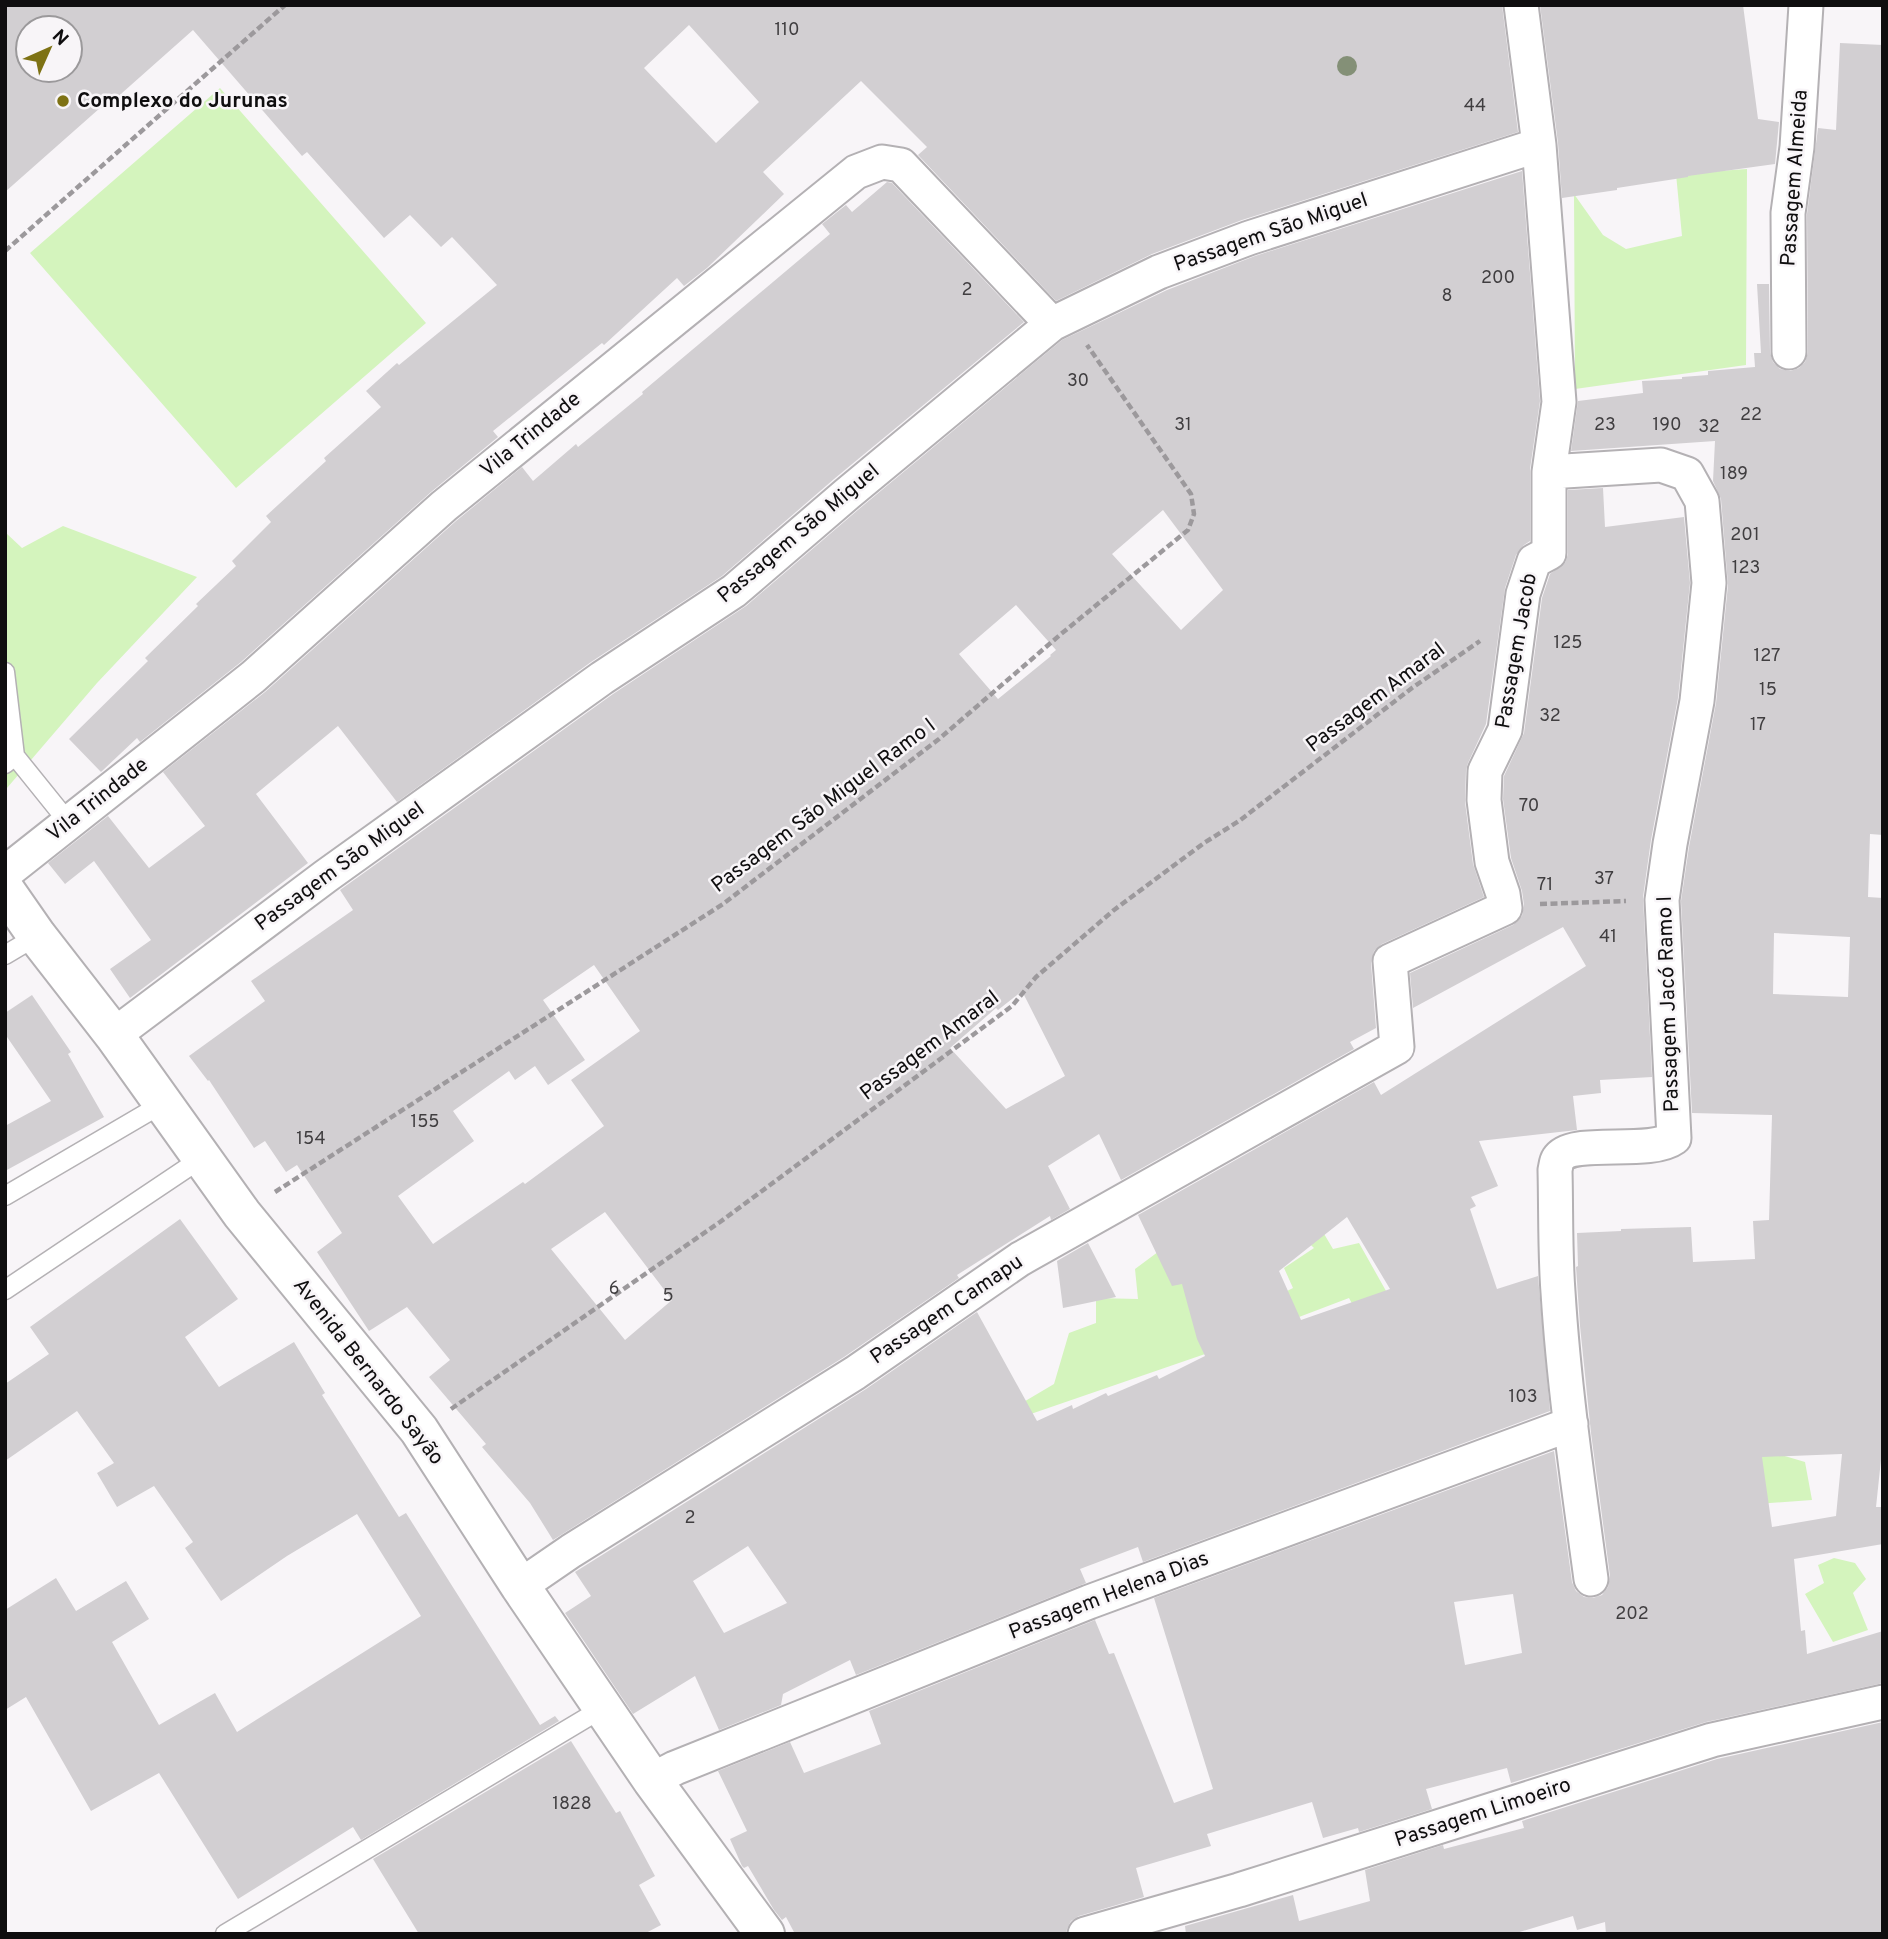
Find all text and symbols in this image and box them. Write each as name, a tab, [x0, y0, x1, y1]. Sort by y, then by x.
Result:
north arrow	[14, 14, 84, 84]
house number: 110	[775, 19, 799, 42]
text: N	[46, 25, 73, 52]
place label: Complexo do Jurunas	[77, 88, 288, 115]
street label: Passagem Almeida	[1775, 89, 1815, 267]
marker: Complexo do Jurunas	[55, 93, 71, 109]
house number: 44	[1464, 95, 1486, 118]
street label: Passagem São Miguel	[1170, 187, 1372, 279]
house number: 200	[1481, 267, 1515, 290]
house number: 2	[961, 279, 973, 302]
house number: 8	[1442, 285, 1453, 308]
house number: 30	[1067, 370, 1089, 393]
street label: Vila Trindade	[475, 386, 587, 484]
house number: 22	[1740, 404, 1762, 427]
house number: 31	[1174, 414, 1192, 437]
house number: 23	[1594, 414, 1616, 437]
house number: 190	[1653, 414, 1681, 437]
house number: 32	[1698, 416, 1720, 439]
street label: Passagem São Miguel	[712, 458, 886, 610]
house number: 189	[1720, 463, 1748, 486]
house number: 201	[1730, 524, 1760, 547]
house number: 123	[1732, 557, 1760, 580]
street label: Passagem Jacob	[1490, 571, 1544, 731]
house number: 125	[1554, 632, 1582, 655]
street label: Passagem Amaral	[1301, 637, 1451, 759]
house number: 127	[1754, 645, 1780, 668]
house number: 15	[1759, 679, 1777, 702]
house number: 32	[1539, 705, 1561, 728]
street label: Passagem São Miguel Ramo I	[706, 713, 942, 899]
house number: 17	[1750, 714, 1766, 737]
street label: Vila Trindade	[42, 752, 154, 848]
house number: 70	[1519, 795, 1539, 818]
street label: Passagem São Miguel	[250, 796, 430, 938]
house number: 37	[1594, 868, 1614, 891]
house number: 71	[1537, 874, 1553, 897]
street label: Passagem Jacó Ramo I	[1652, 895, 1686, 1113]
house number: 41	[1599, 926, 1617, 949]
street label: Passagem Amaral	[855, 985, 1005, 1107]
house number: 155	[410, 1111, 440, 1134]
house number: 154	[296, 1128, 326, 1151]
street label: Passagem Camapu	[865, 1249, 1029, 1371]
street label: Avenida Bernardo Sayão	[286, 1273, 450, 1471]
house number: 6	[609, 1278, 619, 1301]
house number: 5	[662, 1285, 674, 1308]
house number: 103	[1508, 1386, 1538, 1409]
house number: 2	[684, 1507, 696, 1530]
street label: Passagem Helena Dias	[1005, 1545, 1213, 1647]
house number: 202	[1615, 1603, 1649, 1626]
street label: Passagem Limoeiro	[1391, 1772, 1575, 1854]
house number: 1828	[552, 1793, 592, 1816]

